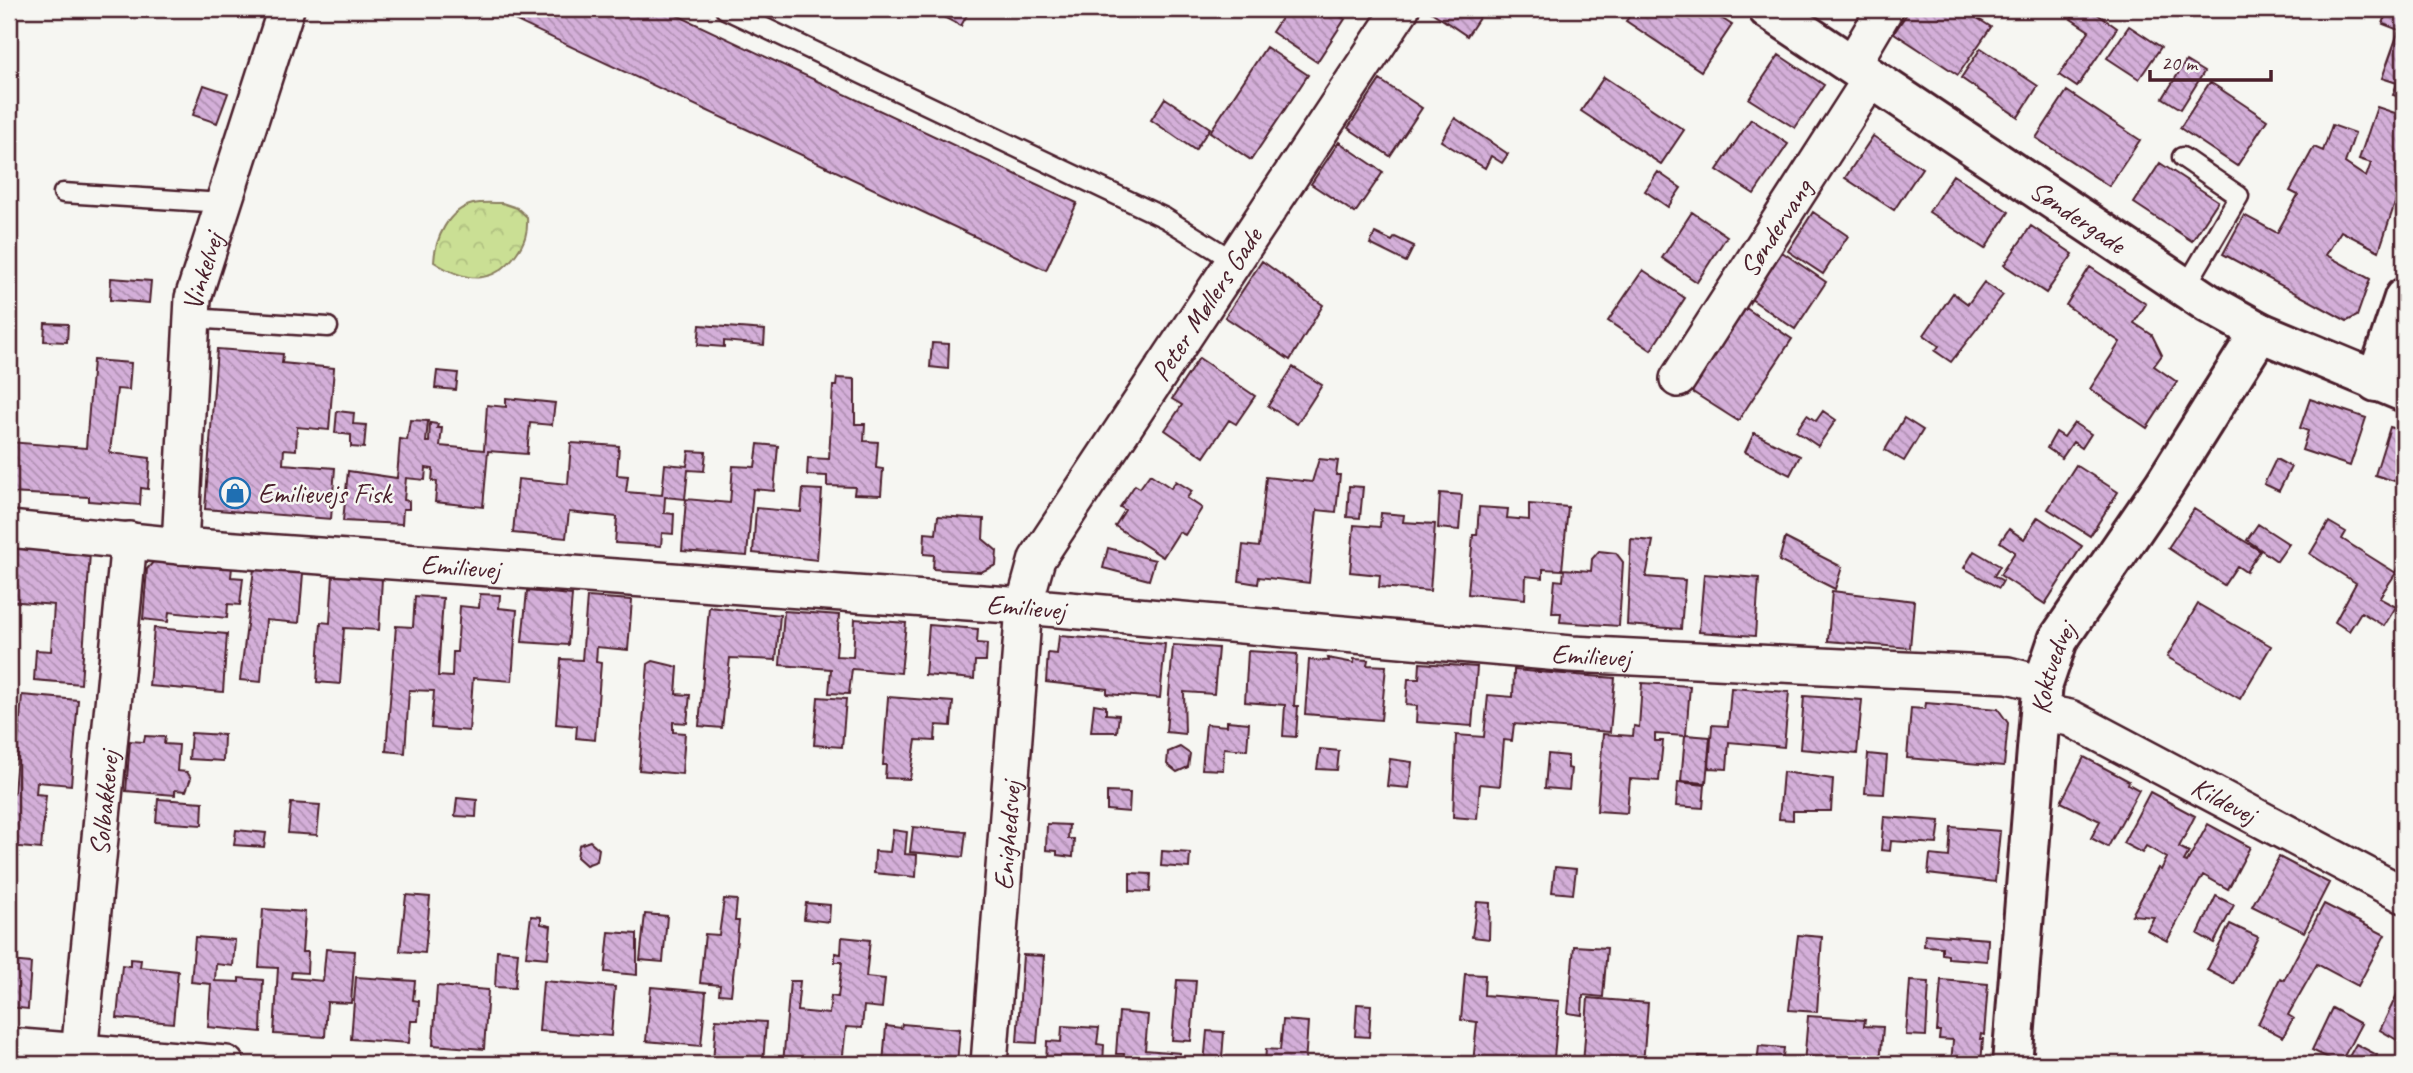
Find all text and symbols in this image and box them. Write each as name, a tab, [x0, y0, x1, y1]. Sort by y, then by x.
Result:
scale bar	[2150, 38, 2271, 82]
text: 20 m	[2161, 50, 2199, 76]
street label: Søndervang	[1731, 171, 1821, 283]
street label: Søndergade	[2023, 172, 2134, 262]
street label: Peter Møllers Gade	[1143, 219, 1271, 388]
street label: Vinkelvej	[175, 224, 232, 311]
shop icon: Emilievejs Fisk	[218, 476, 252, 510]
place label: Emilievejs Fisk	[258, 476, 394, 511]
street label: Emilievej	[420, 546, 504, 587]
street label: Emilievej	[985, 586, 1070, 628]
street label: Koktvedvej	[2023, 612, 2085, 716]
street label: Emilievej	[1550, 635, 1634, 675]
street label: Solbakkevej	[81, 746, 127, 857]
street label: Kildevej	[2185, 769, 2265, 833]
street label: Enighedsvej	[985, 777, 1029, 891]

